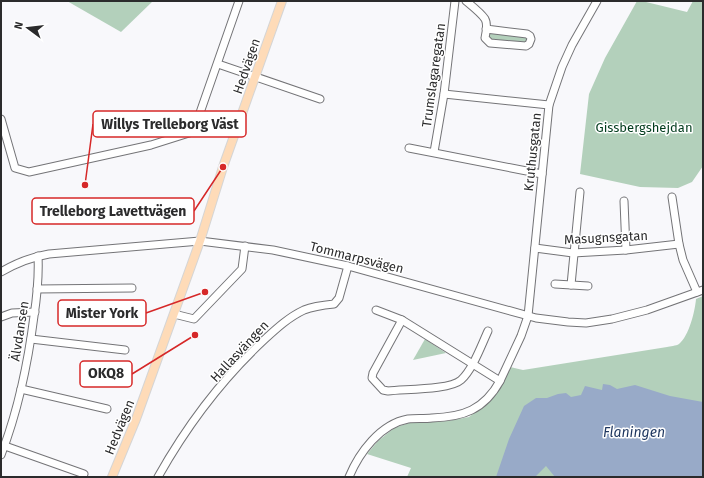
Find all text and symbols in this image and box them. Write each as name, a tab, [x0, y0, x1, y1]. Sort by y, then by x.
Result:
north arrow	[8, 8, 48, 48]
text: N	[12, 20, 26, 31]
street label: Trumslagaregatan	[419, 22, 448, 128]
street label: Hedvägen	[230, 36, 263, 96]
callout: Willys Trelleborg Väst	[93, 111, 246, 137]
street label: Kruthusgatan	[521, 112, 544, 192]
text: Willys Trelleborg Väst	[101, 116, 239, 133]
park label: Gissbergshejdan	[595, 120, 693, 135]
callout: Trelleborg Lavettvägen	[32, 198, 194, 224]
text: Trelleborg Lavettvägen	[40, 203, 186, 220]
street label: Masugnsgatan	[564, 228, 648, 247]
street label: Tommarpsvägen	[309, 239, 405, 276]
street label: Älvdansen	[7, 300, 32, 362]
callout: Mister York	[58, 300, 146, 326]
text: Mister York	[66, 305, 138, 322]
street label: Hallasvängen	[207, 318, 272, 385]
callout: OKQ8	[80, 361, 132, 387]
text: OKQ8	[88, 365, 124, 382]
street label: Hedvägen	[102, 397, 137, 457]
water label: Flaningen	[603, 424, 665, 441]

